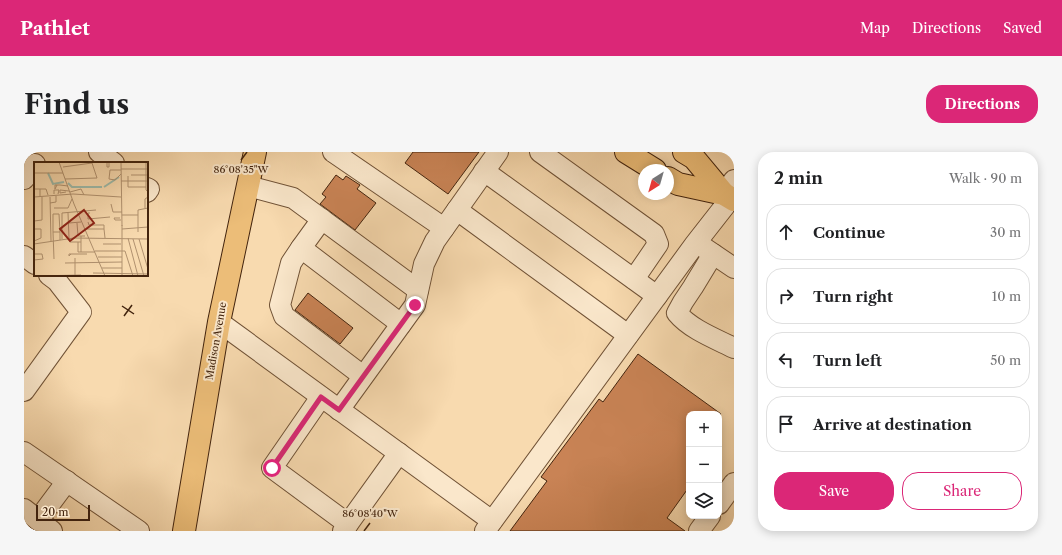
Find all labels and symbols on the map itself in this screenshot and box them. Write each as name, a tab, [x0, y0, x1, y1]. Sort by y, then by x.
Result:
inset map	[34, 162, 148, 276]
text: 86°08'35"W	[214, 163, 270, 176]
north arrow	[638, 164, 674, 200]
route end	[406, 296, 424, 314]
street label: Madison Avenue	[203, 301, 229, 381]
route start	[263, 459, 281, 477]
scale bar	[36, 503, 90, 522]
text: 86°08'40"W	[342, 507, 399, 520]

